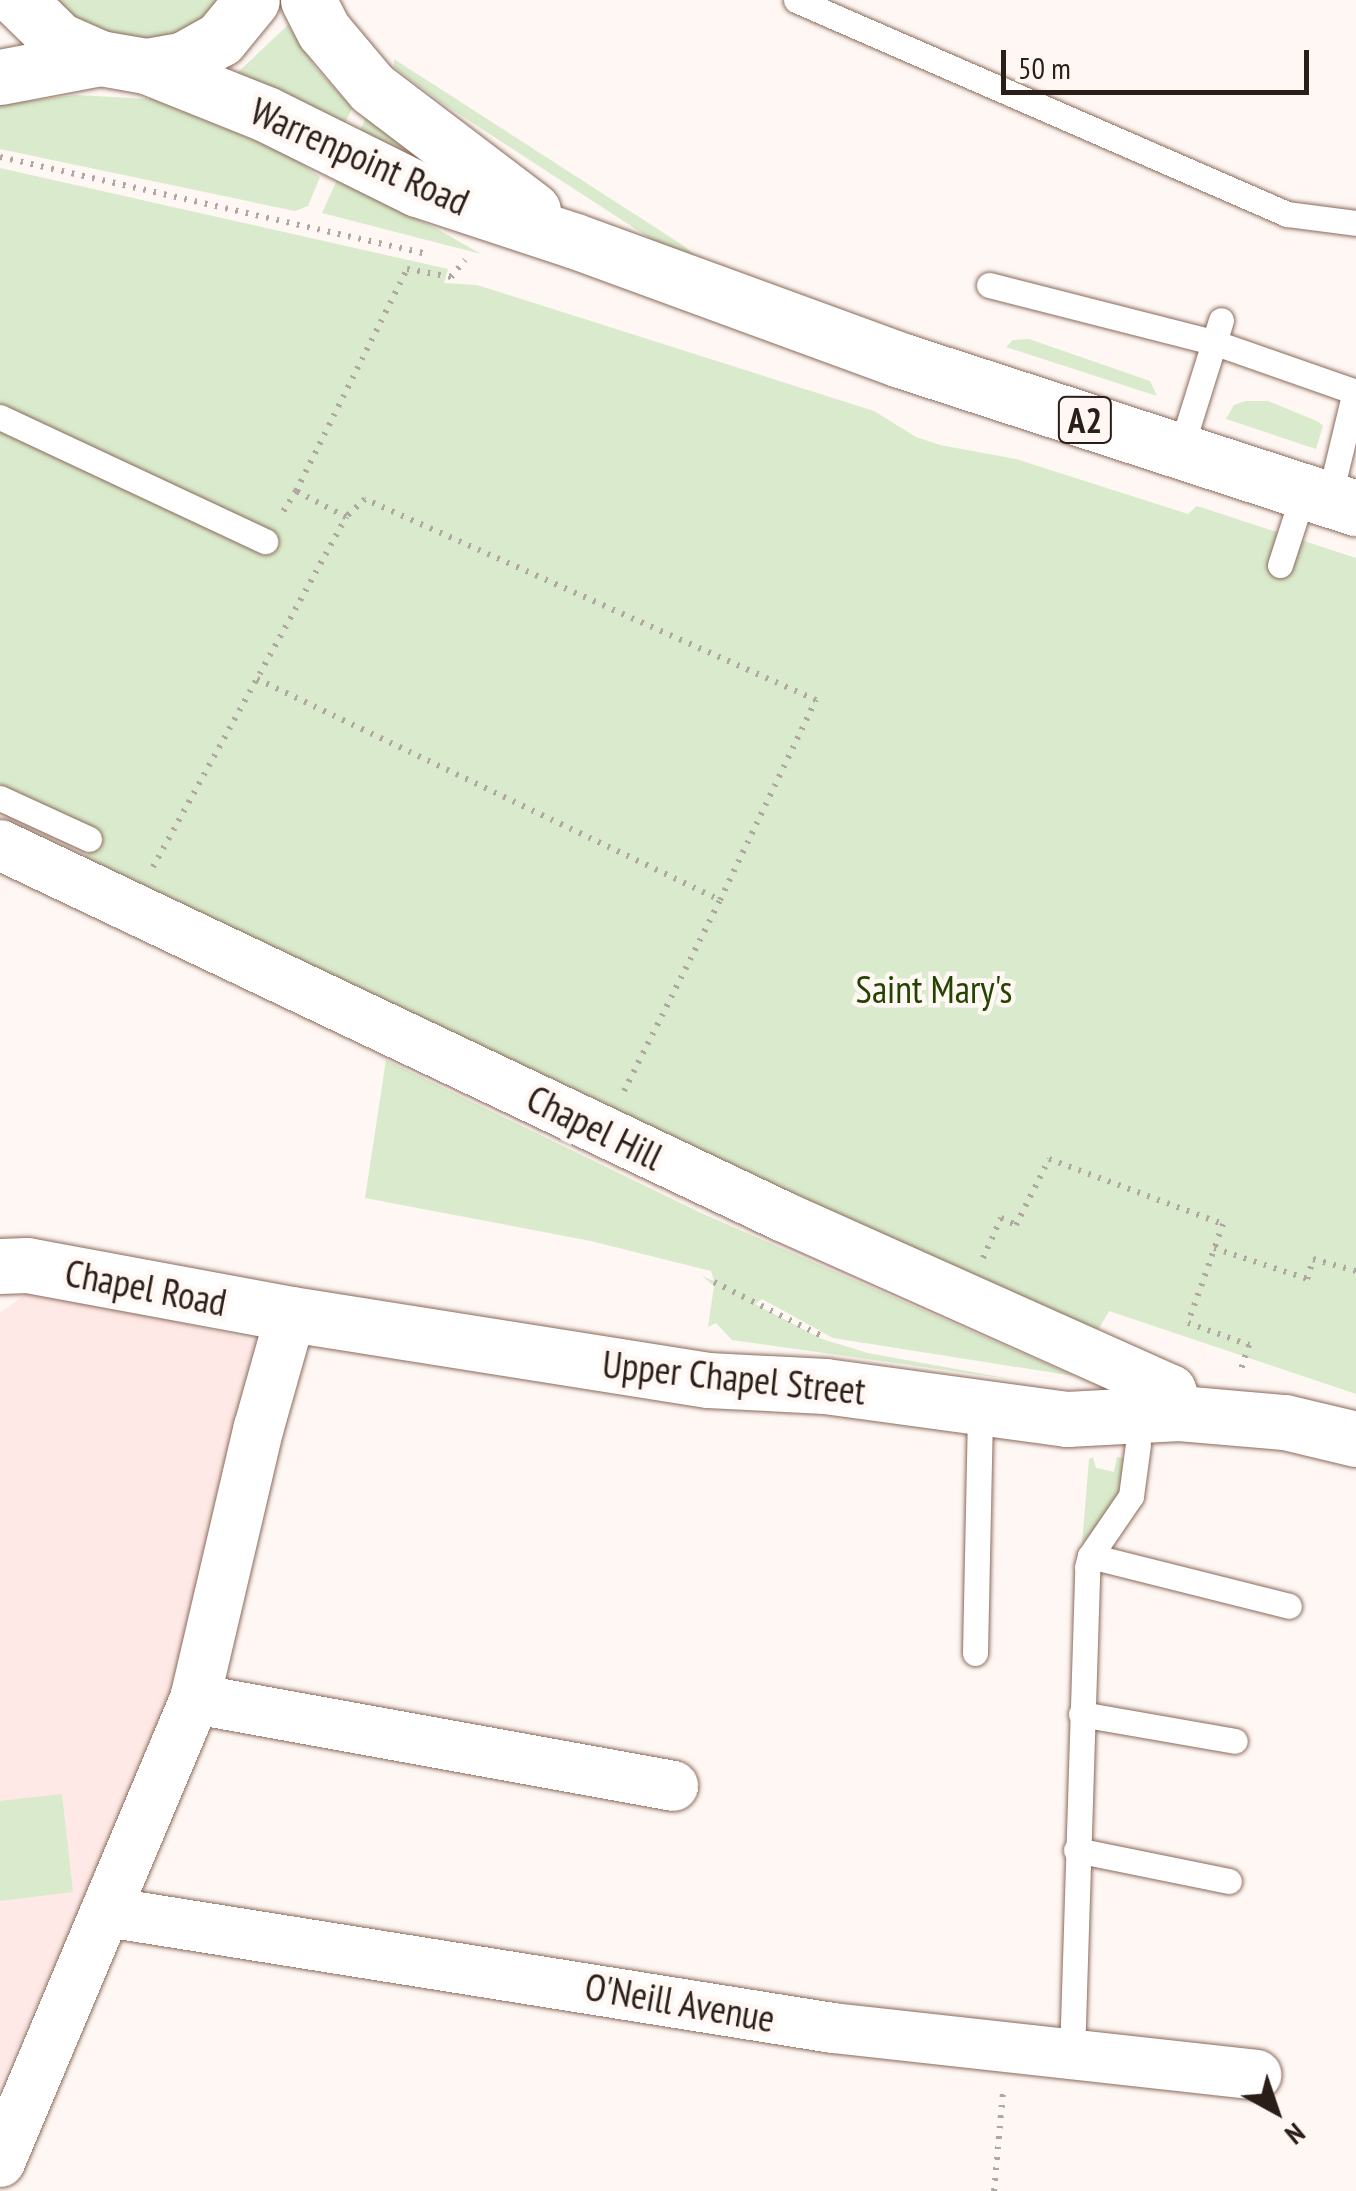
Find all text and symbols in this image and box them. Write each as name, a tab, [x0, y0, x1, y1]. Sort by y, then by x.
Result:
scale bar	[1006, 30, 1314, 92]
text: 50 m	[1018, 48, 1071, 87]
street label: Warrenpoint Road	[244, 88, 476, 224]
road number: A2	[1058, 390, 1112, 450]
park label: Saint Mary's	[856, 966, 1012, 1012]
street label: Chapel Hill	[520, 1075, 670, 1179]
street label: Chapel Road	[62, 1249, 230, 1325]
street label: Upper Chapel Street	[600, 1341, 868, 1413]
street label: O'Neill Avenue	[581, 1963, 779, 2041]
north arrow	[1226, 2061, 1326, 2161]
text: N	[1278, 2115, 1313, 2153]

